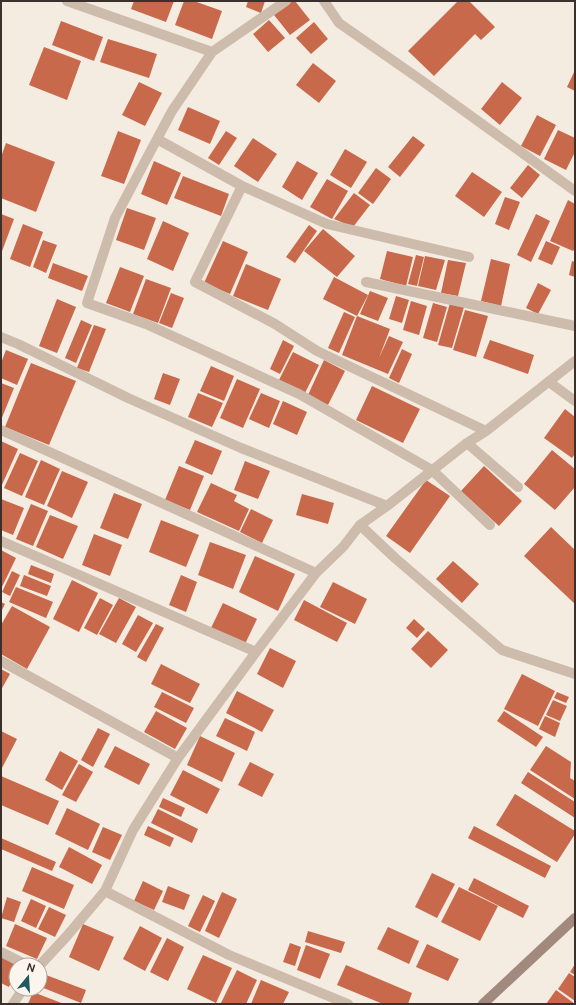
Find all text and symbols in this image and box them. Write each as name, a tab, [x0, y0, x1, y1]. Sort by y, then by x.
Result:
north arrow	[8, 957, 48, 997]
text: N	[25, 960, 37, 975]

